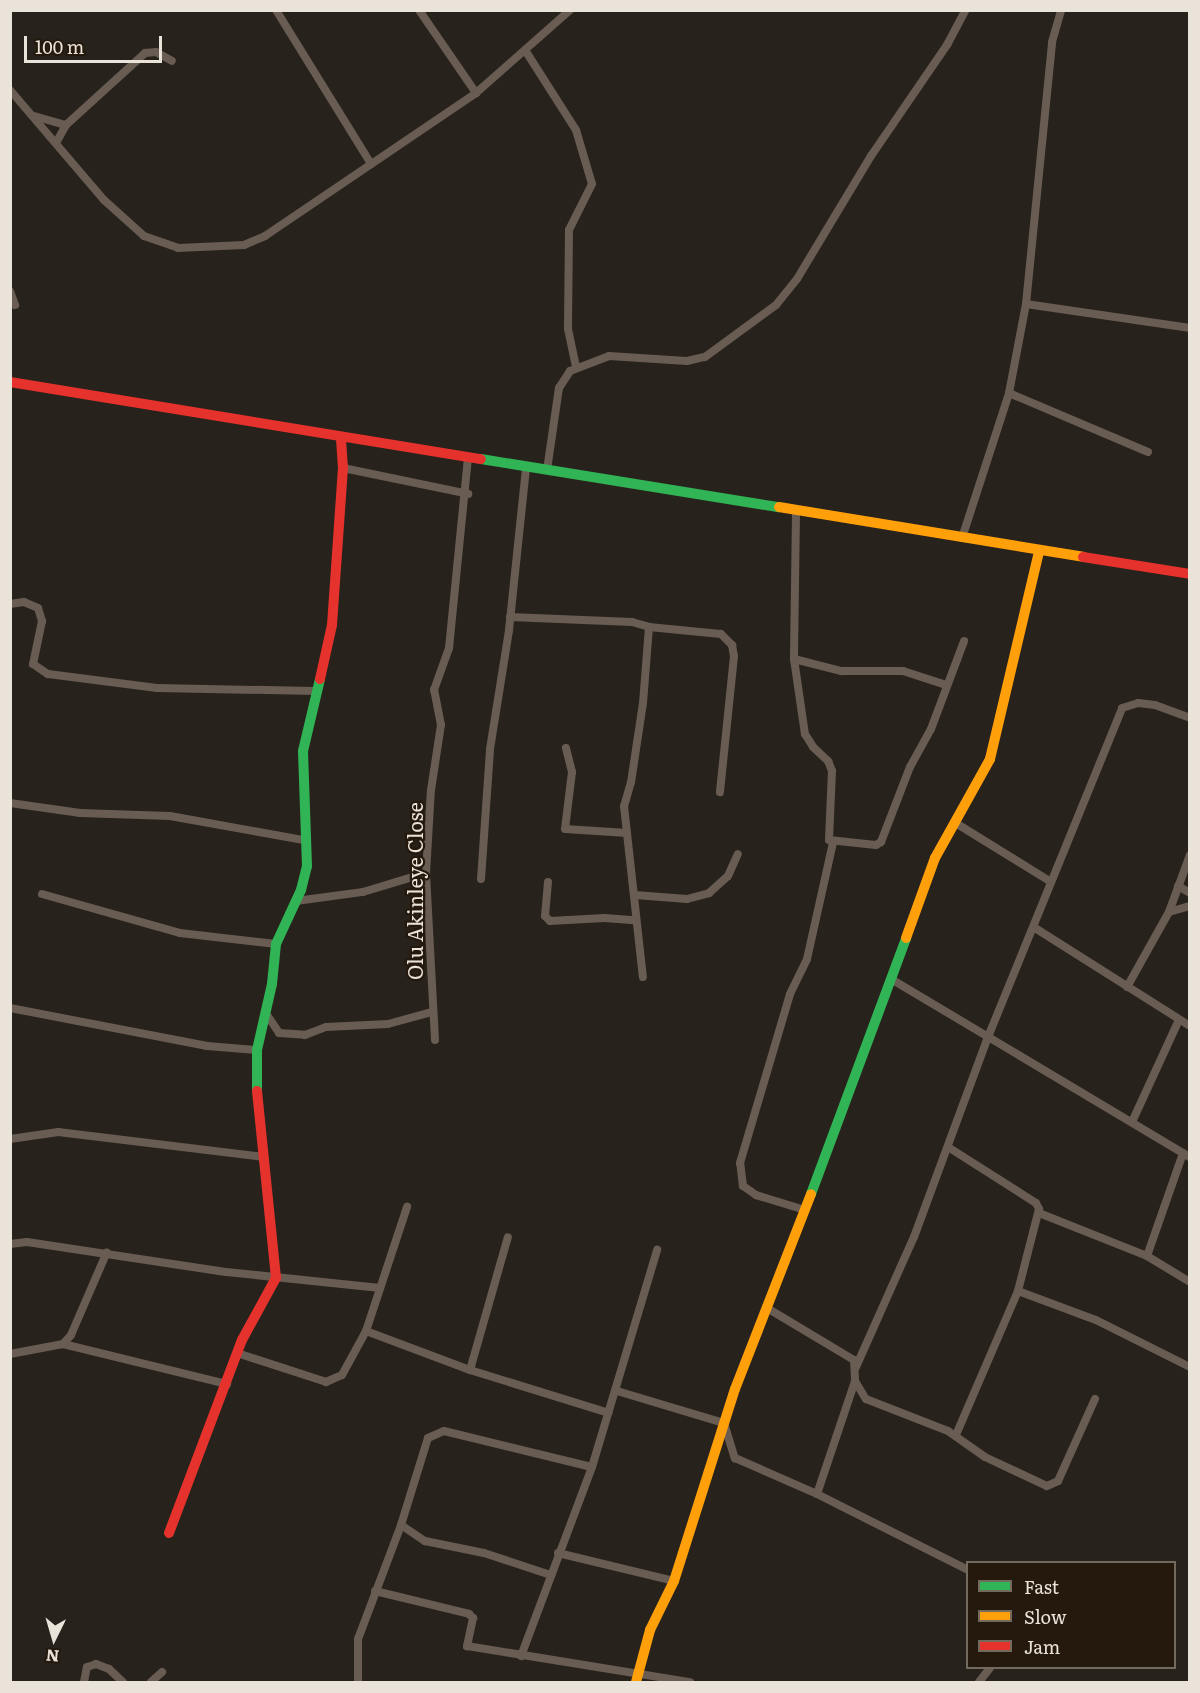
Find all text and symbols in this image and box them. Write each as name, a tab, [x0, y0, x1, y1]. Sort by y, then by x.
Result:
scale bar	[27, 24, 165, 62]
text: 100 m	[35, 33, 84, 60]
street label: Olu Akinleye Close	[402, 802, 426, 980]
legend	[966, 1561, 1176, 1669]
text: Fast	[1024, 1573, 1059, 1600]
text: Slow	[1024, 1603, 1066, 1630]
north arrow	[24, 1609, 84, 1669]
text: Jam	[1024, 1633, 1060, 1660]
text: N	[45, 1644, 60, 1669]

